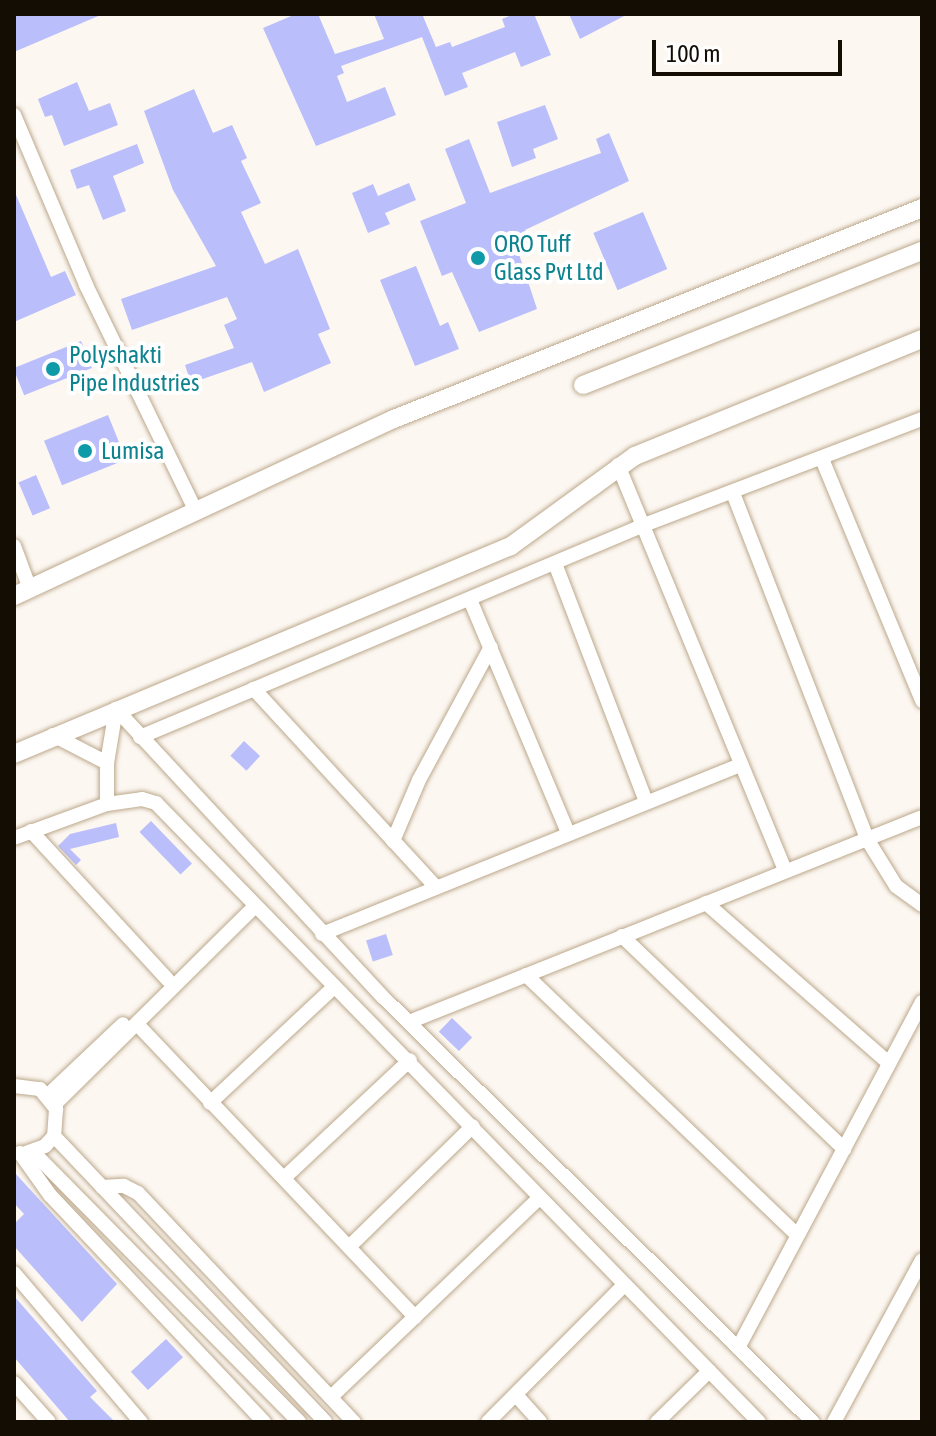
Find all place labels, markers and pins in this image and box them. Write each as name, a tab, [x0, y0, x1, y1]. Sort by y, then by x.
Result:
place label: ORO Tuff Glass Pvt Ltd	[494, 230, 604, 286]
marker: ORO Tuff Glass Pvt Ltd	[469, 249, 487, 267]
place label: Polyshakti Pipe Industries	[69, 341, 199, 397]
marker: Polyshakti Pipe Industries	[44, 360, 62, 378]
place label: Lumisa	[101, 437, 164, 465]
marker: Lumisa	[76, 442, 94, 460]

